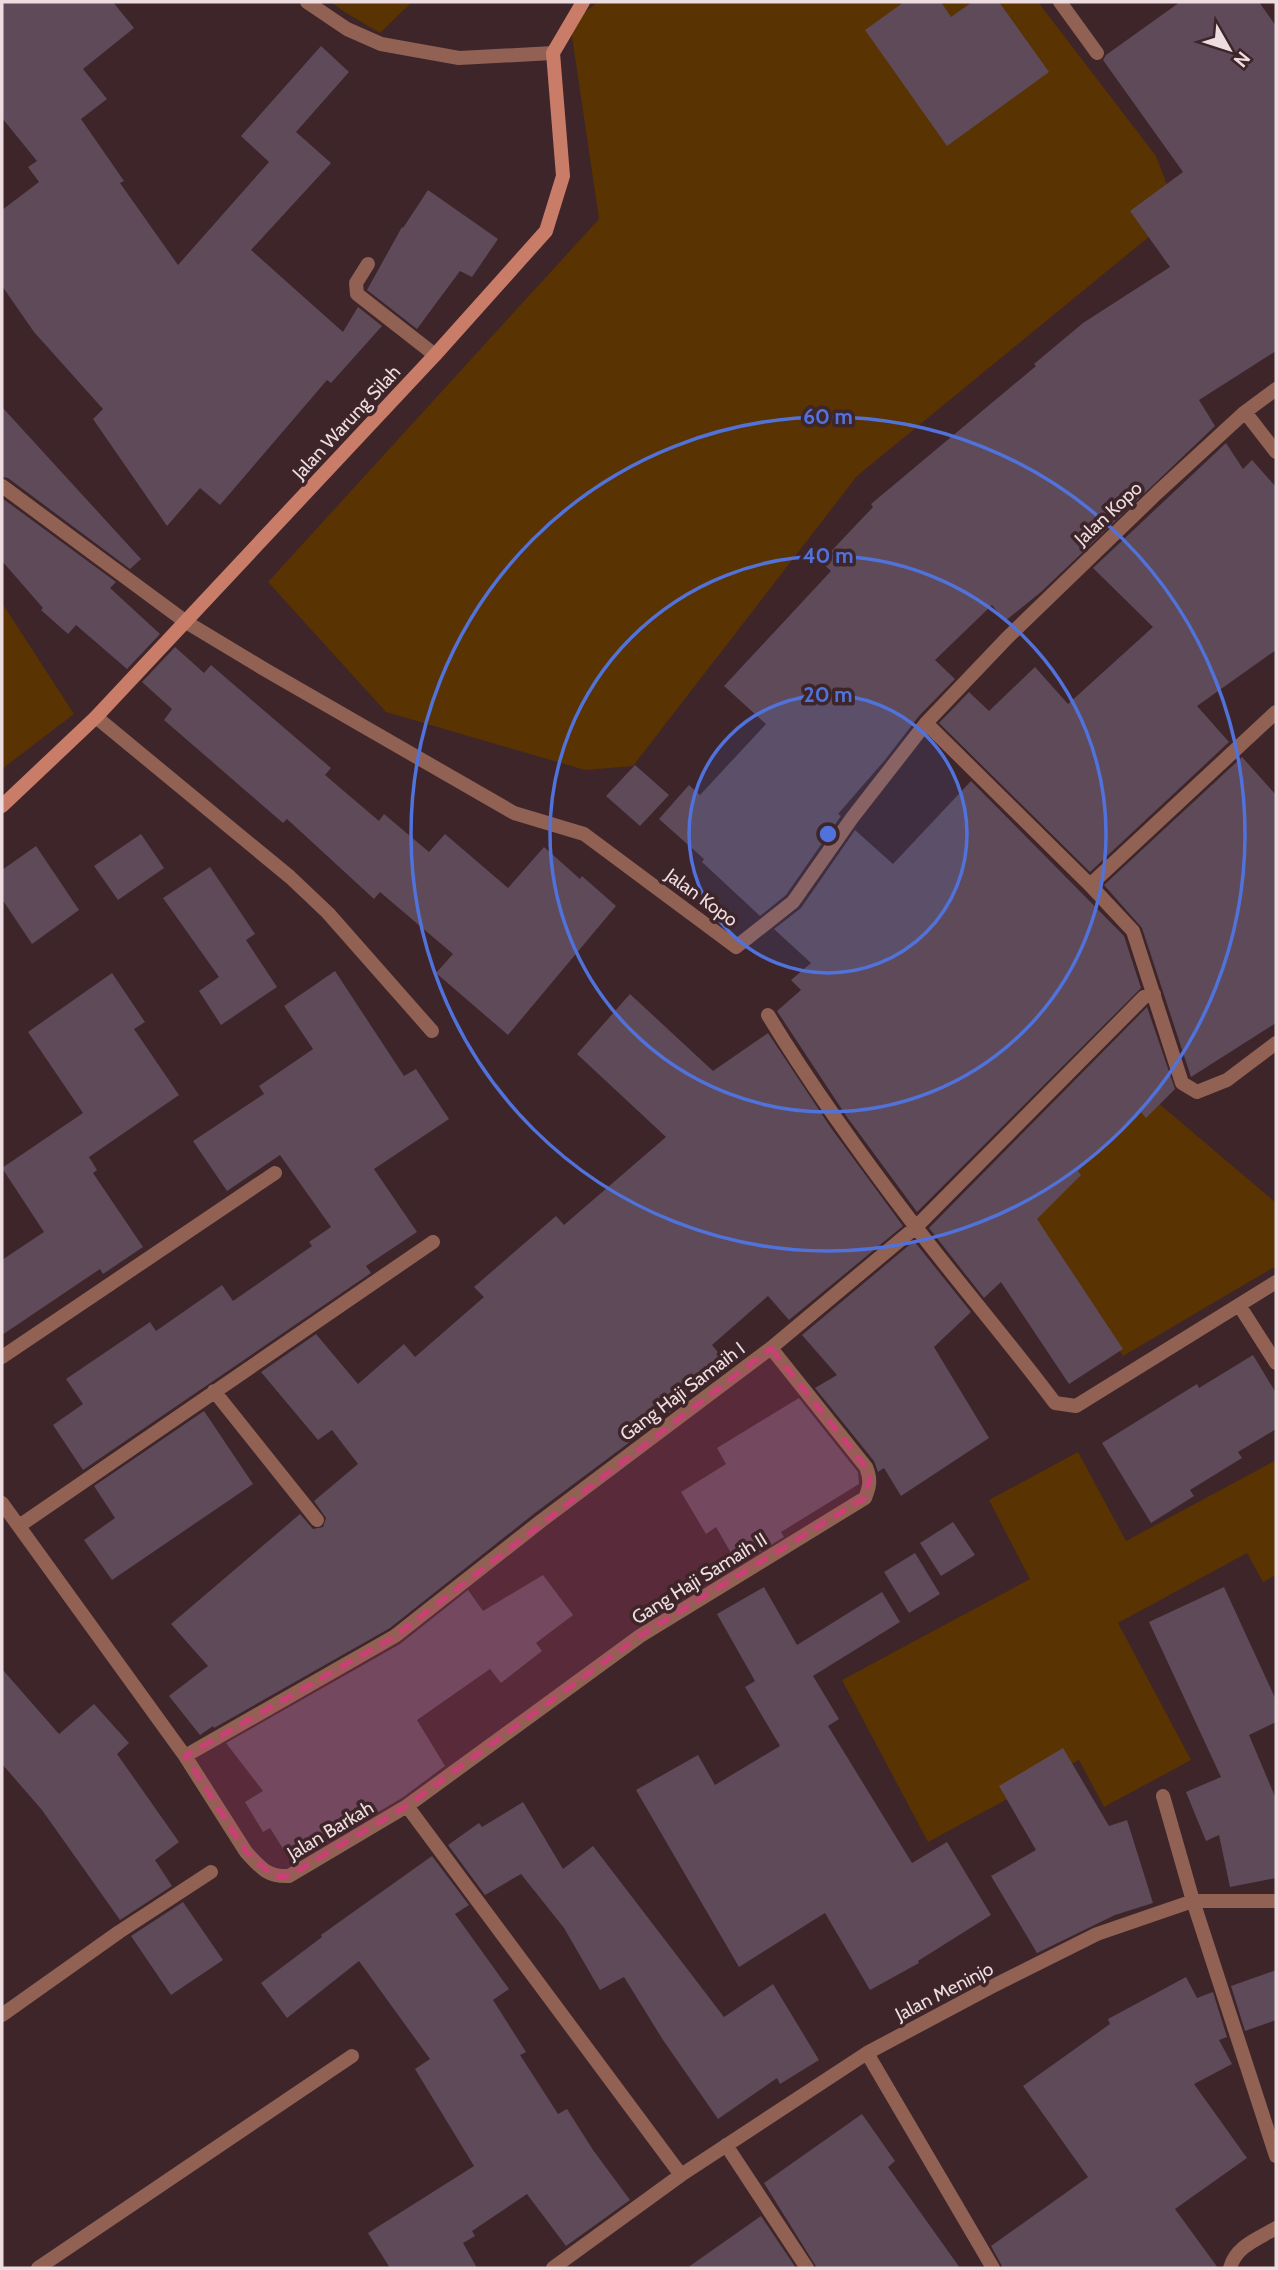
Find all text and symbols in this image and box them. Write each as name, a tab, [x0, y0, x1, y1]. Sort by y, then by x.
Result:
north arrow	[1194, 14, 1264, 84]
text: N	[1229, 47, 1255, 72]
street label: Jalan Warung Silah	[287, 360, 405, 485]
text: 60 m	[803, 404, 853, 429]
street label: Jalan Kopo	[1069, 476, 1147, 551]
text: 40 m	[803, 543, 853, 568]
text: 20 m	[804, 682, 852, 707]
centre of rings	[816, 822, 840, 846]
street label: Jalan Kopo	[660, 863, 742, 931]
street label: Gang Haji Samaih I	[615, 1337, 749, 1446]
street label: Gang Haji Samaih II	[627, 1528, 771, 1629]
street label: Jalan Barkah	[282, 1796, 378, 1866]
street label: Jalan Meninjo	[890, 1957, 997, 2026]

